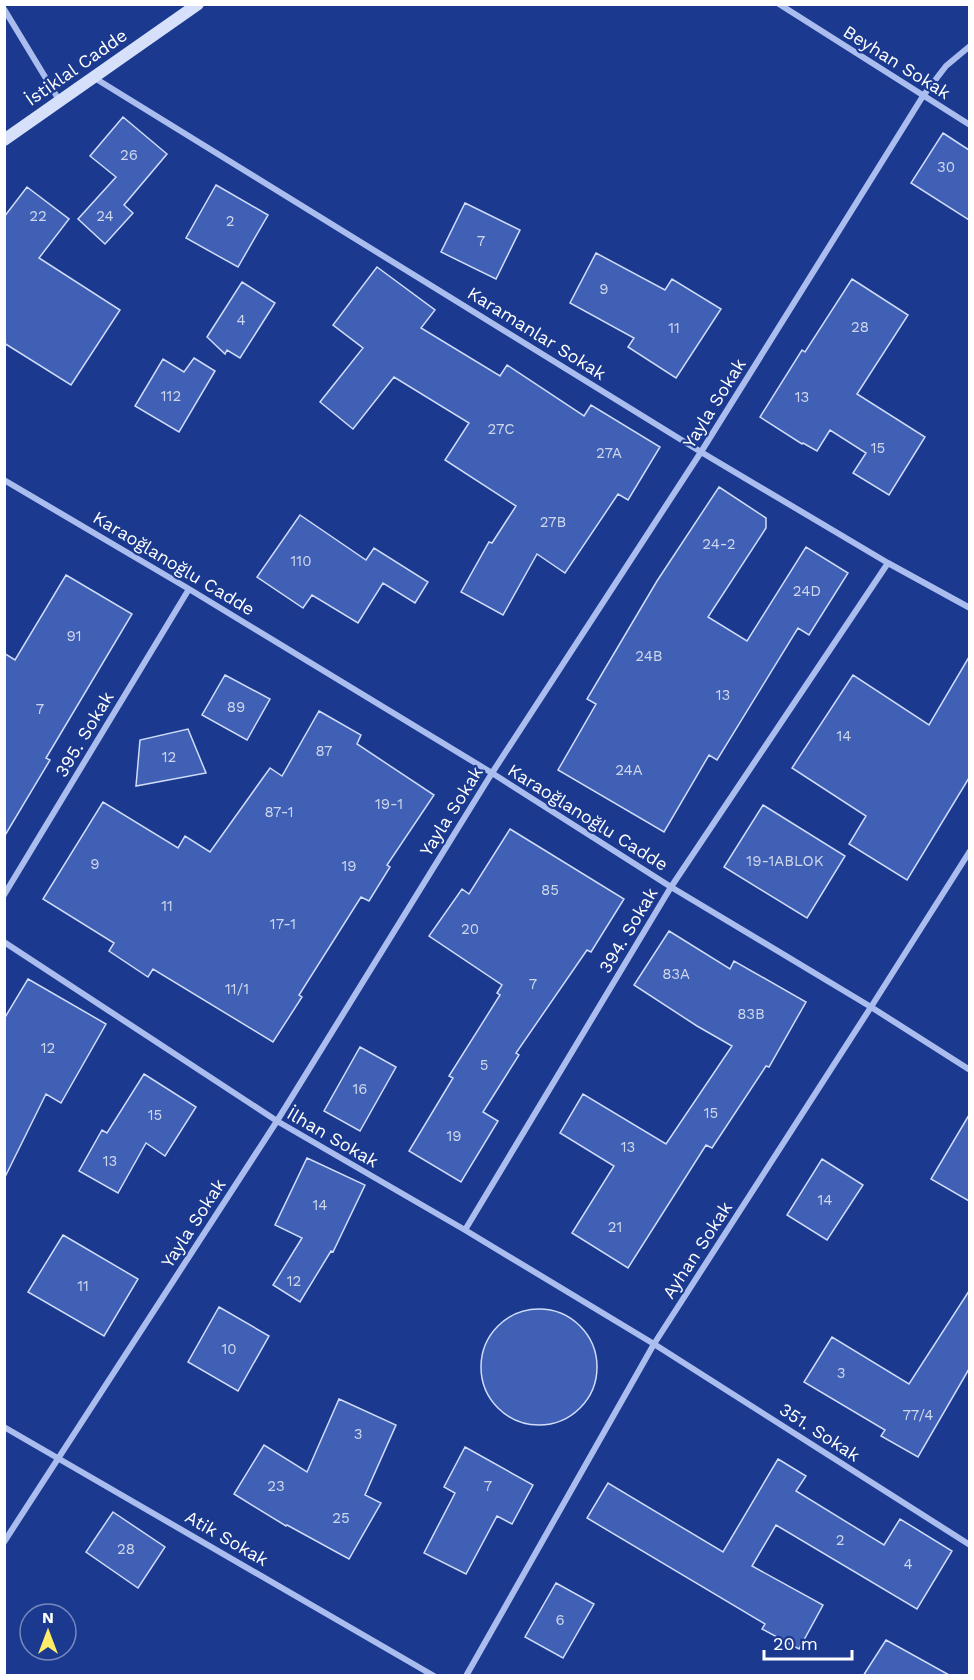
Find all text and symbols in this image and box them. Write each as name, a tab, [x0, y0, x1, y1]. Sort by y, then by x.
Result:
street label: Beyhan Sokak	[840, 21, 954, 103]
street label: İstiklal Cadde	[21, 24, 131, 110]
house number: 26	[120, 146, 138, 164]
house number: 30	[937, 158, 955, 176]
house number: 22	[29, 207, 47, 225]
house number: 24	[96, 207, 114, 225]
house number: 2	[226, 212, 234, 230]
house number: 7	[477, 232, 485, 250]
house number: 9	[599, 280, 609, 298]
street label: Karamanlar Sokak	[464, 282, 610, 384]
house number: 4	[236, 311, 246, 329]
house number: 28	[851, 318, 869, 336]
house number: 11	[668, 319, 680, 337]
street label: Yayla Sokak	[678, 354, 750, 452]
house number: 112	[161, 387, 181, 405]
house number: 13	[795, 388, 809, 406]
house number: 27C	[488, 420, 514, 438]
house number: 15	[871, 439, 885, 457]
house number: 27A	[596, 444, 622, 462]
street label: Karaoğlanoğlu Cadde	[89, 506, 259, 620]
house number: 27B	[540, 513, 566, 531]
house number: 24-2	[702, 535, 736, 553]
house number: 110	[290, 552, 312, 570]
house number: 24D	[793, 582, 821, 600]
house number: 91	[66, 627, 82, 645]
house number: 24B	[635, 647, 663, 665]
house number: 13	[716, 686, 730, 704]
street label: 395. Sokak	[50, 688, 118, 780]
house number: 89	[227, 698, 245, 716]
house number: 7	[36, 700, 44, 718]
house number: 14	[836, 727, 852, 745]
house number: 87	[315, 742, 333, 760]
house number: 12	[162, 748, 176, 766]
street label: Karaoğlanoğlu Cadde	[504, 759, 672, 875]
house number: 24A	[615, 761, 643, 779]
street label: Yayla Sokak	[415, 762, 487, 860]
house number: 19-1	[375, 795, 403, 813]
house number: 87-1	[264, 803, 294, 821]
house number: 19-1ABLOK	[746, 852, 824, 870]
house number: 9	[90, 855, 100, 873]
house number: 19	[341, 857, 357, 875]
house number: 85	[541, 881, 559, 899]
street label: 394. Sokak	[594, 883, 662, 977]
house number: 11	[161, 897, 173, 915]
house number: 17-1	[270, 915, 296, 933]
house number: 20	[461, 920, 479, 938]
house number: 83A	[662, 965, 690, 983]
house number: 7	[529, 975, 537, 993]
house number: 11/1	[225, 980, 249, 998]
house number: 83B	[737, 1005, 765, 1023]
house number: 12	[41, 1039, 55, 1057]
house number: 5	[480, 1056, 488, 1074]
house number: 16	[353, 1080, 367, 1098]
street label: İlhan Sokak	[284, 1102, 382, 1172]
house number: 15	[704, 1104, 718, 1122]
house number: 15	[148, 1106, 162, 1124]
house number: 19	[446, 1127, 462, 1145]
house number: 13	[621, 1138, 635, 1156]
house number: 13	[103, 1152, 117, 1170]
street label: Yayla Sokak	[156, 1175, 230, 1271]
house number: 14	[817, 1191, 833, 1209]
house number: 14	[312, 1196, 328, 1214]
street label: Ayhan Sokak	[658, 1197, 736, 1303]
house number: 21	[608, 1218, 622, 1236]
house number: 12	[287, 1272, 301, 1290]
house number: 11	[77, 1277, 89, 1295]
house number: 10	[221, 1340, 237, 1358]
house number: 3	[837, 1364, 845, 1382]
street label: 351. Sokak	[776, 1398, 864, 1466]
house number: 77/4	[902, 1406, 934, 1424]
house number: 3	[354, 1425, 362, 1443]
house number: 23	[267, 1477, 285, 1495]
house number: 7	[484, 1477, 492, 1495]
street label: Atik Sokak	[182, 1506, 272, 1570]
house number: 25	[332, 1509, 350, 1527]
house number: 2	[836, 1531, 844, 1549]
house number: 28	[117, 1540, 135, 1558]
house number: 4	[903, 1555, 913, 1573]
north arrow	[18, 1602, 78, 1662]
text: N	[42, 1608, 54, 1627]
house number: 6	[555, 1611, 565, 1629]
scale bar	[764, 1623, 852, 1661]
text: 20 m	[773, 1633, 818, 1654]

